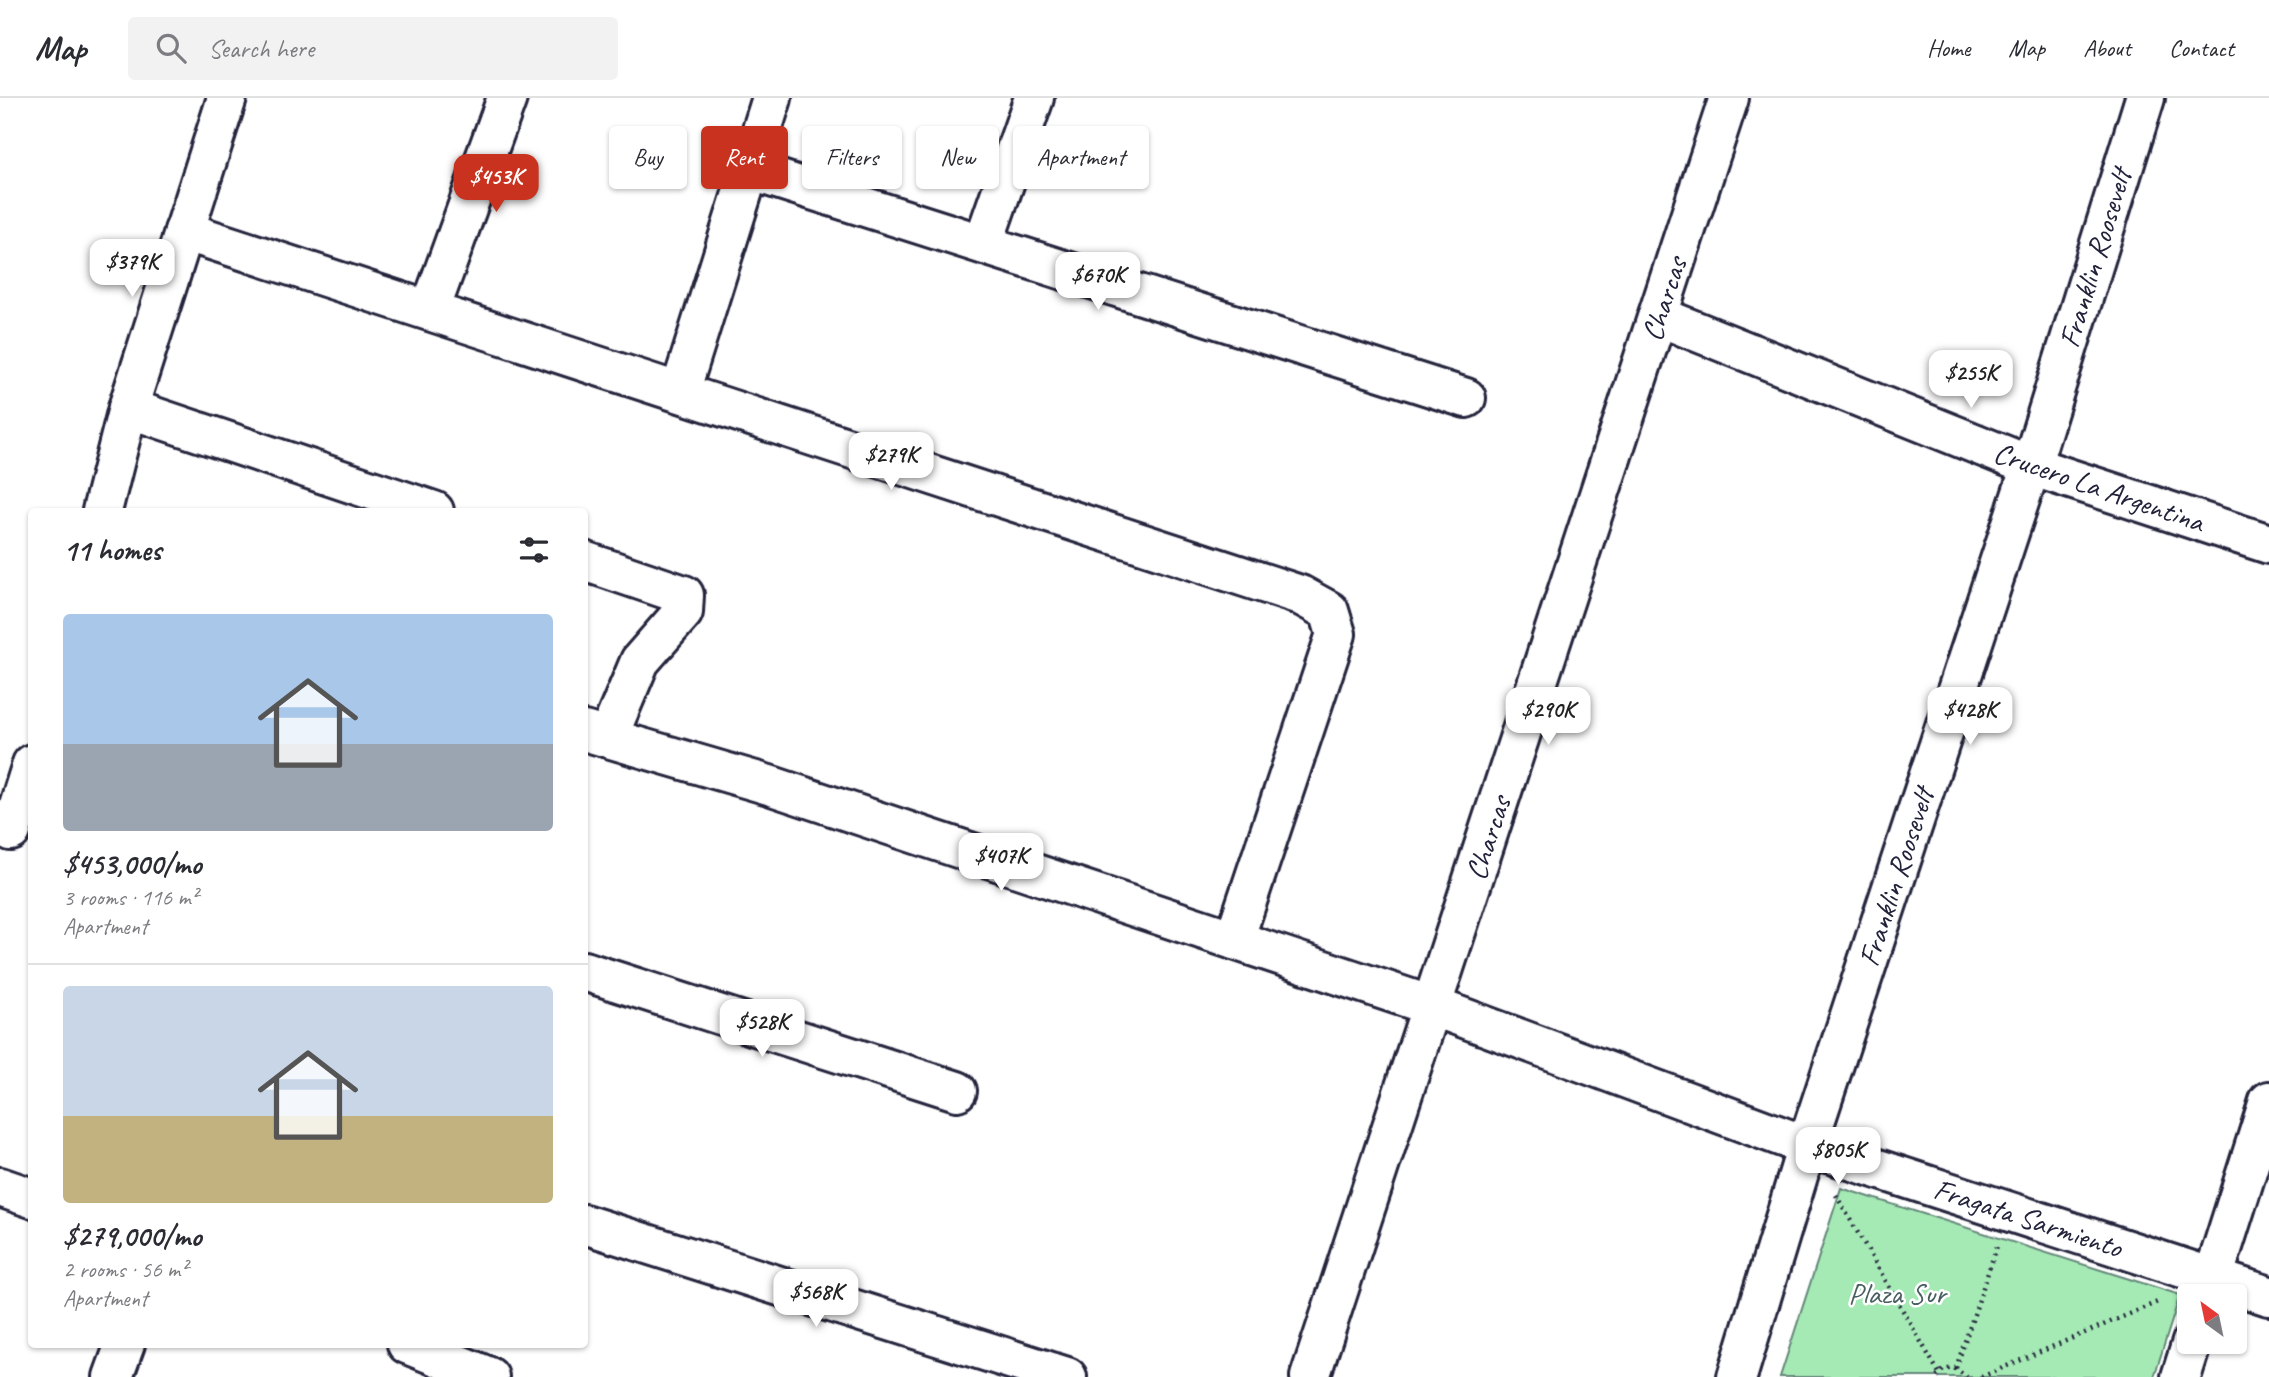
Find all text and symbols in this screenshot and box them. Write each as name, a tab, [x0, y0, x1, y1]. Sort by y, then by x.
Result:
search box	[128, 17, 618, 80]
text: Map	[35, 27, 86, 69]
icon: search	[152, 29, 190, 67]
text: Search here	[208, 32, 314, 65]
text: Home	[1927, 33, 1970, 63]
text: Map	[2008, 33, 2045, 63]
text: About	[2083, 33, 2131, 63]
text: Contact	[2169, 33, 2234, 63]
chip: Buy	[609, 126, 687, 189]
chip: Rent	[701, 126, 788, 189]
chip: Filters	[802, 126, 902, 189]
chip: New	[916, 126, 999, 189]
chip: Apartment	[1013, 126, 1149, 189]
pin: $453K	[447, 155, 545, 214]
street label: Franklin Roosevelt	[2050, 160, 2141, 352]
text: $453K	[470, 162, 522, 191]
pin: $379K	[83, 240, 181, 299]
text: $379K	[106, 247, 158, 276]
street label: Charcas	[1633, 250, 1696, 346]
pin: $670K	[1049, 252, 1147, 312]
text: $670K	[1071, 260, 1125, 289]
pin: $255K	[1922, 350, 2020, 410]
text: $255K	[1945, 358, 1997, 387]
pin: $279K	[842, 432, 940, 492]
street label: Crucero La Argentina	[1989, 433, 2211, 541]
text: $279K	[865, 440, 917, 469]
text: 11 homes	[63, 531, 161, 569]
icon: filters	[515, 531, 553, 569]
icon: home	[245, 660, 371, 786]
pin: $290K	[1499, 688, 1597, 747]
pin: $428K	[1921, 688, 2019, 747]
text: $290K	[1522, 695, 1574, 724]
text: $428K	[1943, 695, 1997, 724]
street label: Franklin Roosevelt	[1849, 779, 1944, 971]
street label: Charcas	[1457, 789, 1520, 885]
pin: $407K	[952, 834, 1050, 893]
text: $407K	[975, 841, 1028, 870]
text: $453,000/mo	[63, 845, 201, 883]
text: 3 rooms · 116 m²	[63, 883, 198, 912]
text: Apartment	[63, 912, 148, 941]
pin: $528K	[713, 1000, 811, 1059]
text: $528K	[736, 1007, 788, 1036]
icon: home	[245, 1032, 371, 1158]
pin: $805K	[1789, 1128, 1887, 1187]
text: $805K	[1812, 1135, 1864, 1164]
street label: Fragata Sarmiento	[1929, 1170, 2128, 1267]
text: $279,000/mo	[63, 1217, 201, 1255]
text: 2 rooms · 56 m²	[63, 1255, 187, 1284]
pin: $568K	[767, 1270, 865, 1329]
park label: Plaza Sur	[1848, 1274, 1948, 1312]
text: $568K	[789, 1277, 843, 1306]
text: Apartment	[63, 1284, 148, 1313]
north arrow	[2177, 1284, 2247, 1354]
map controls	[2177, 1284, 2247, 1354]

